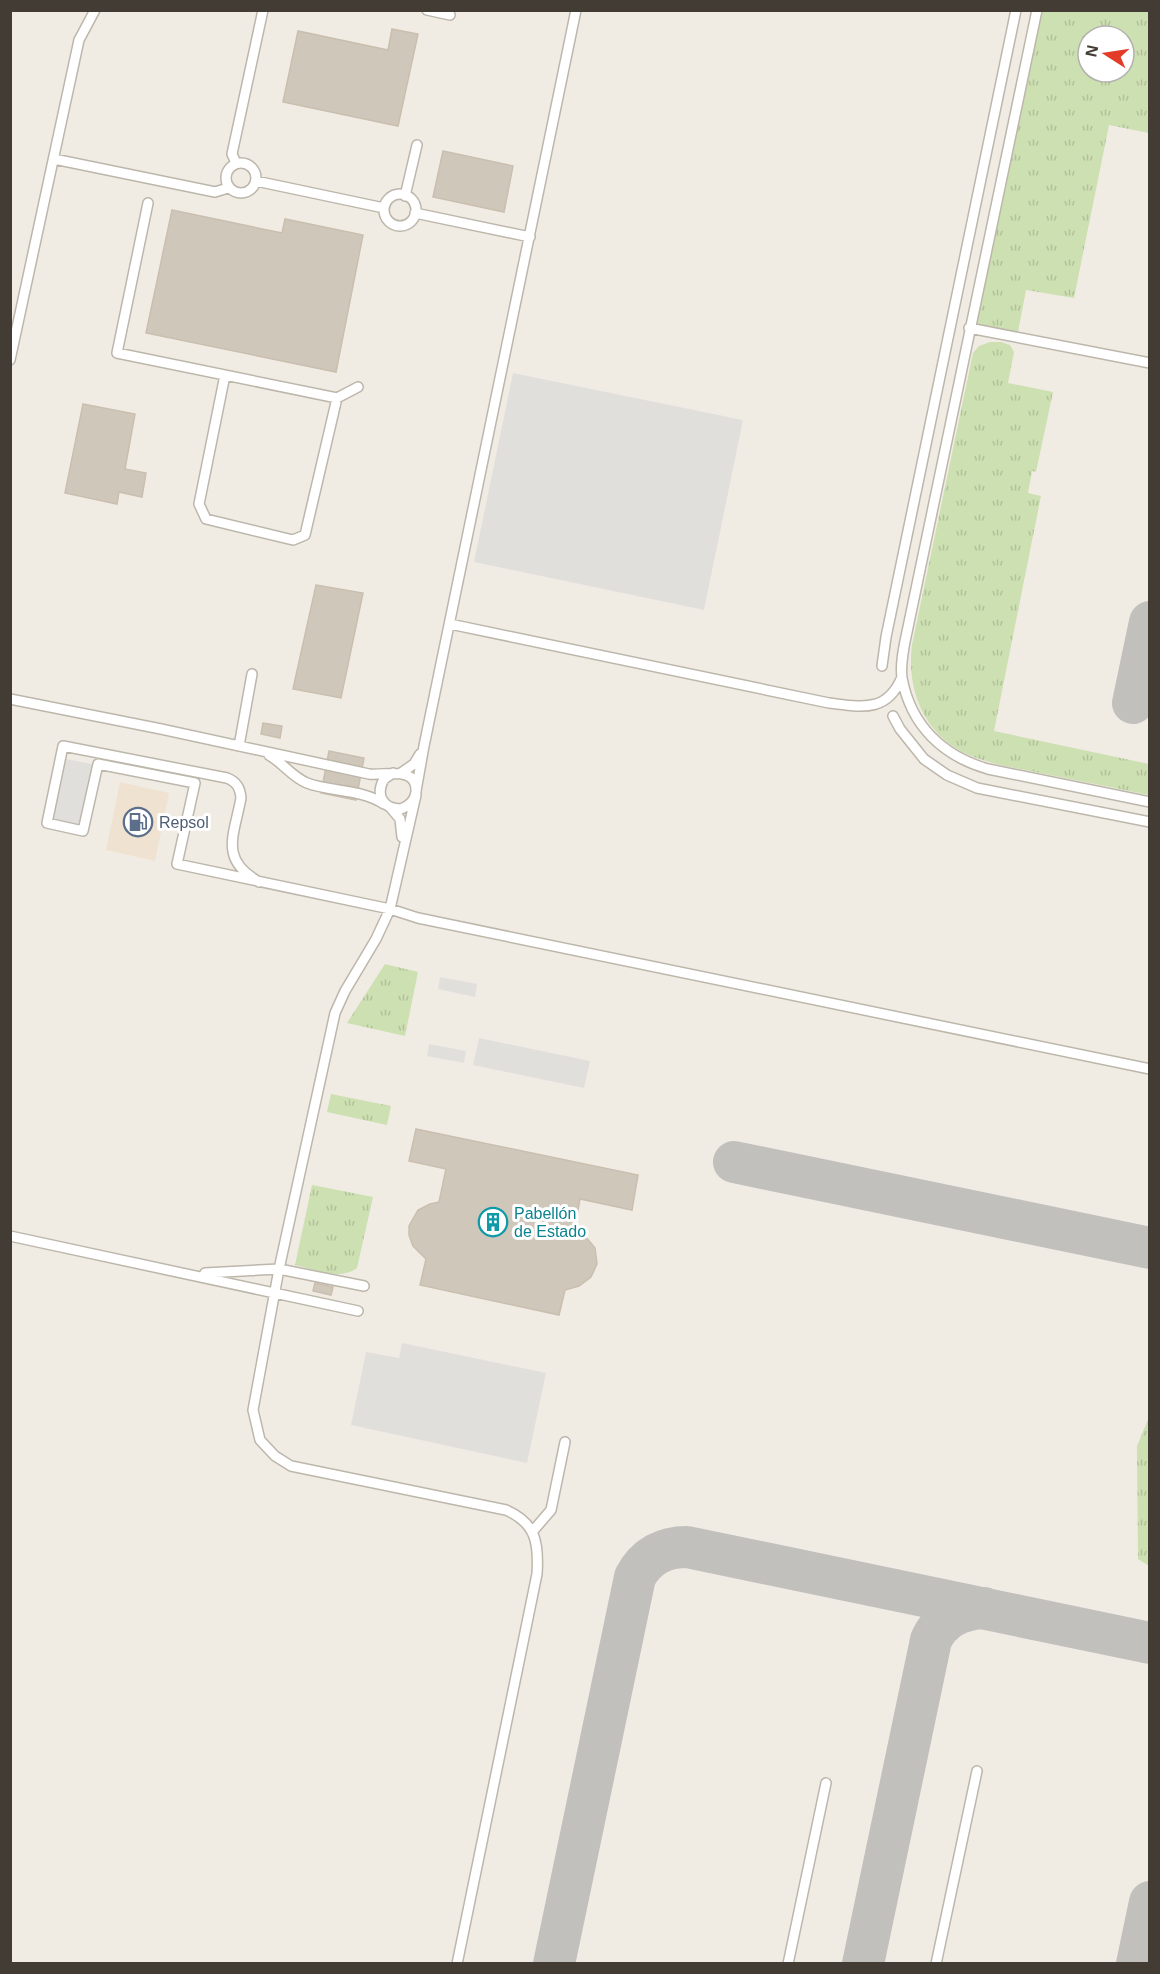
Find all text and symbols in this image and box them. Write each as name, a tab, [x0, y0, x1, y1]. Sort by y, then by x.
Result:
north arrow	[1076, 24, 1136, 84]
text: N	[1082, 44, 1101, 58]
fuel station icon: Repsol	[122, 806, 154, 838]
place label: Repsol	[159, 814, 209, 831]
place label: Pabellón de Estado	[514, 1205, 586, 1240]
building icon: Pabellón de Estado	[477, 1206, 509, 1238]

